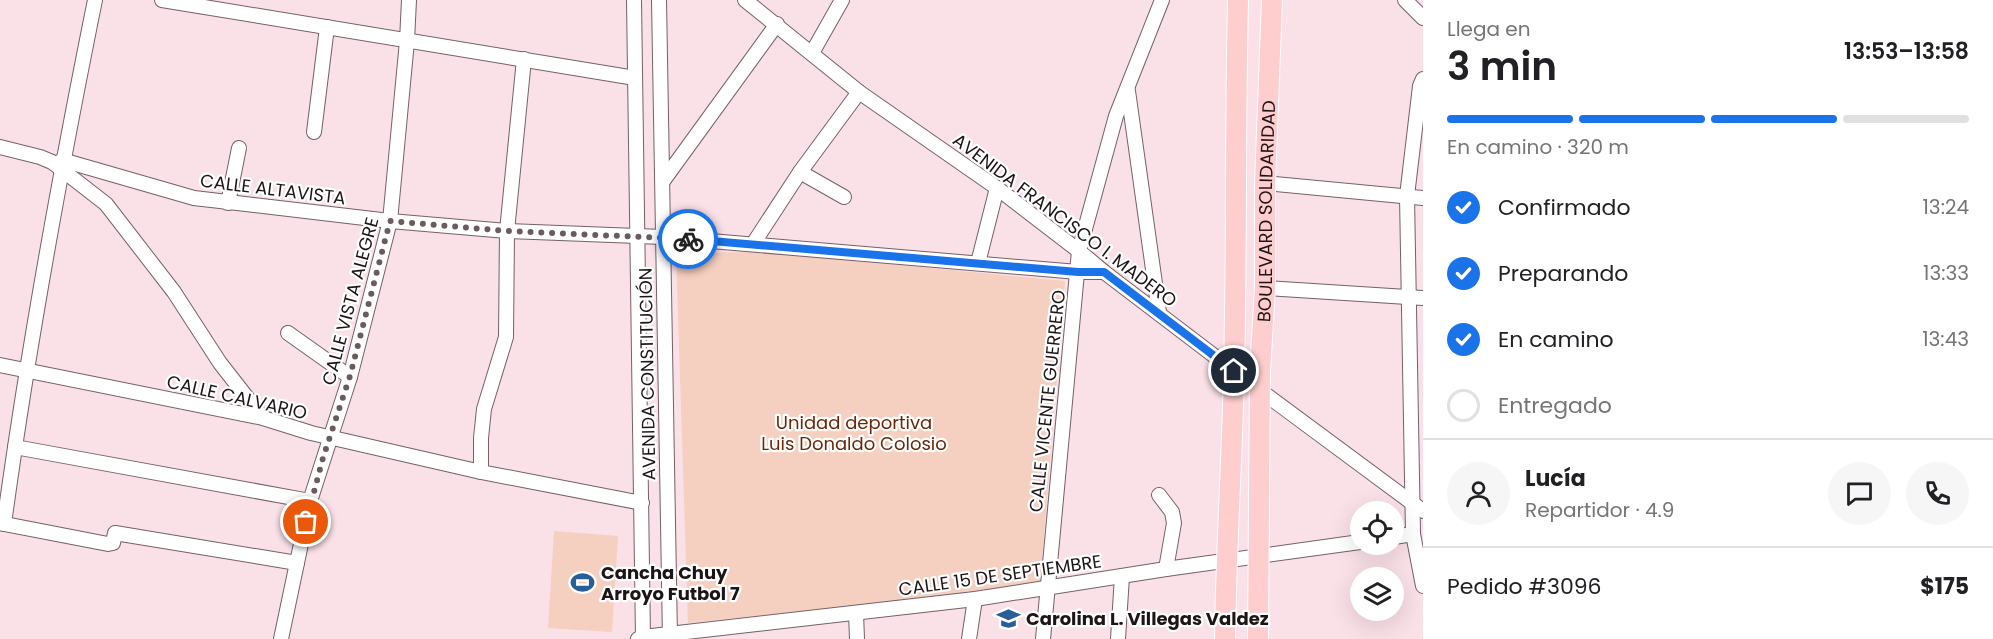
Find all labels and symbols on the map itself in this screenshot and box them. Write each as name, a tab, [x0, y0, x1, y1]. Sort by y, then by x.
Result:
street label: BOULEVARD SOLIDARIDAD	[1250, 100, 1281, 323]
street label: AVENIDA FRANCISCO I. MADERO	[948, 127, 1182, 313]
street label: CALLE ALTAVISTA	[199, 168, 347, 210]
courier	[658, 209, 718, 269]
street label: CALLE VISTA ALEGRE	[316, 214, 384, 388]
street label: AVENIDA CONSTITUCIÓN	[633, 267, 661, 481]
street label: CALLE VICENTE GUERRERO	[1023, 289, 1071, 513]
pin	[1208, 345, 1259, 396]
street label: CALLE CALVARIO	[164, 369, 310, 425]
park label: Unidad deportiva Luis Donaldo Colosio	[761, 410, 947, 456]
pin	[280, 496, 331, 547]
street label: CALLE 15 DE SEPTIEMBRE	[897, 548, 1103, 602]
place label: Cancha Chuy Arroyo Futbol 7	[601, 560, 740, 606]
sports icon: Cancha Chuy Arroyo Futbol 7	[570, 569, 596, 595]
school or university icon: Carolina L. Villegas Valdez	[995, 605, 1021, 631]
place label: Carolina L. Villegas Valdez	[1026, 606, 1269, 631]

